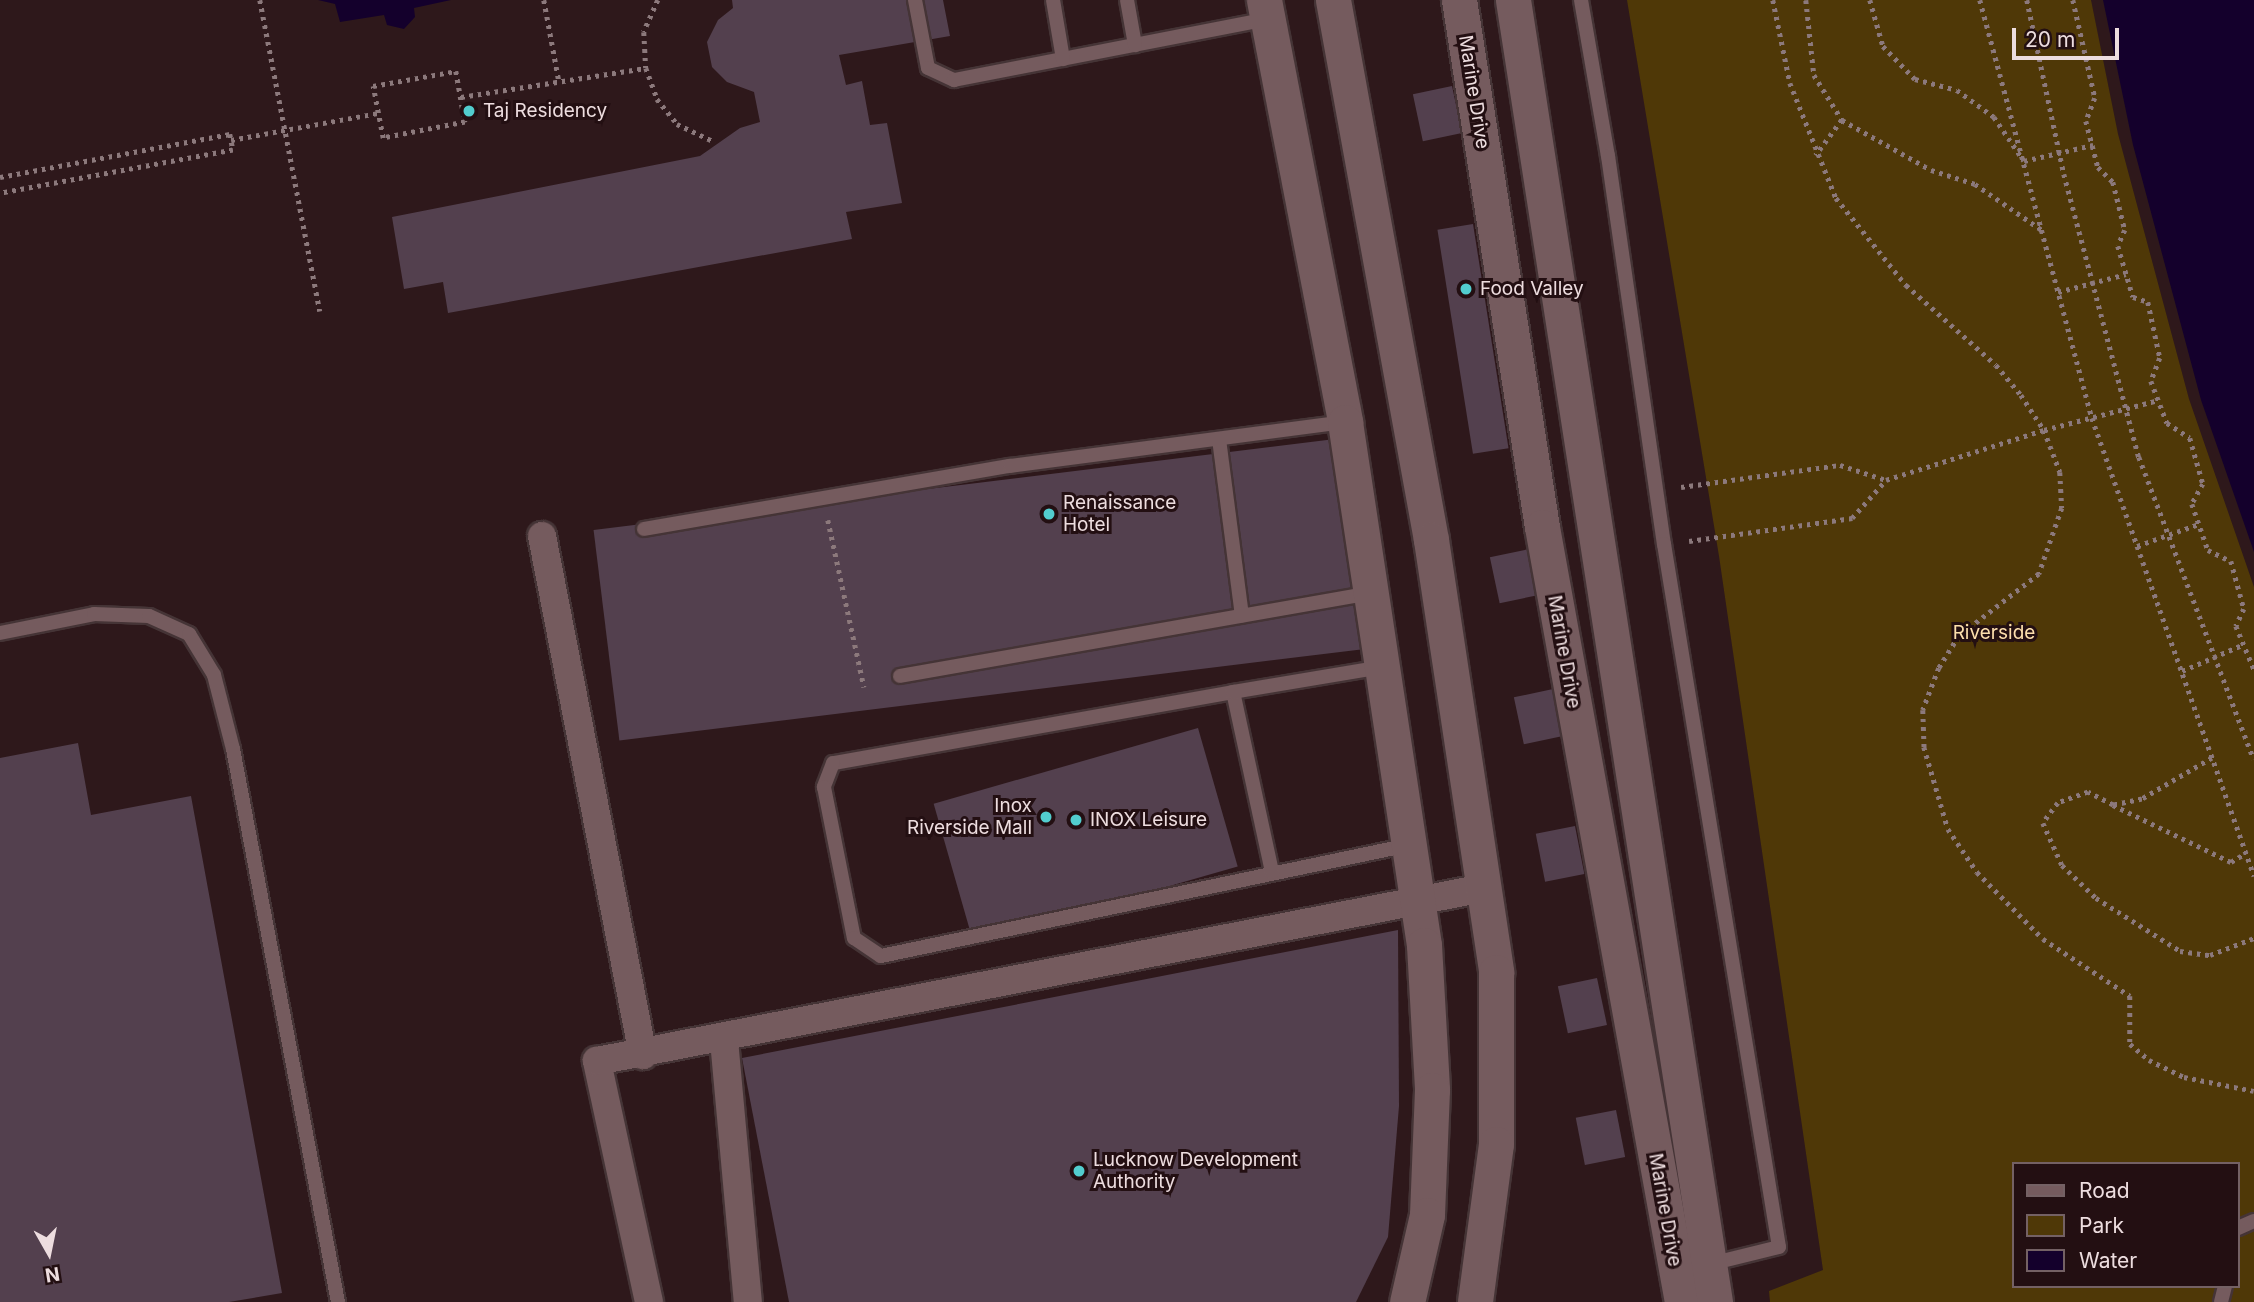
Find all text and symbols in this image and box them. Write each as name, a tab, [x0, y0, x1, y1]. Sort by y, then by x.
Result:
scale bar	[2016, 14, 2123, 58]
text: 20 m	[2025, 27, 2075, 52]
street label: Marine Drive	[1454, 34, 1494, 150]
place label: Taj Residency	[483, 100, 607, 122]
marker: Taj Residency	[461, 103, 477, 119]
place label: Food Valley	[1480, 278, 1584, 300]
marker: Food Valley	[1458, 281, 1474, 297]
place label: Renaissance Hotel	[1063, 492, 1176, 536]
marker: Renaissance Hotel	[1041, 506, 1057, 522]
street label: Marine Drive	[1543, 594, 1585, 710]
park label: Riverside	[1953, 622, 2035, 644]
place label: Inox Riverside Mall	[907, 795, 1032, 839]
marker: Inox Riverside Mall	[1038, 809, 1054, 825]
place label: INOX Leisure	[1090, 809, 1207, 831]
marker: INOX Leisure	[1068, 812, 1084, 828]
place label: Lucknow Development Authority	[1093, 1149, 1298, 1193]
street label: Marine Drive	[1644, 1152, 1686, 1268]
legend	[2012, 1162, 2240, 1288]
marker: Lucknow Development Authority	[1071, 1163, 1087, 1179]
text: Road	[2079, 1178, 2130, 1203]
text: Park	[2079, 1213, 2124, 1238]
north arrow	[14, 1218, 84, 1288]
text: Water	[2079, 1248, 2137, 1273]
text: N	[43, 1262, 61, 1287]

